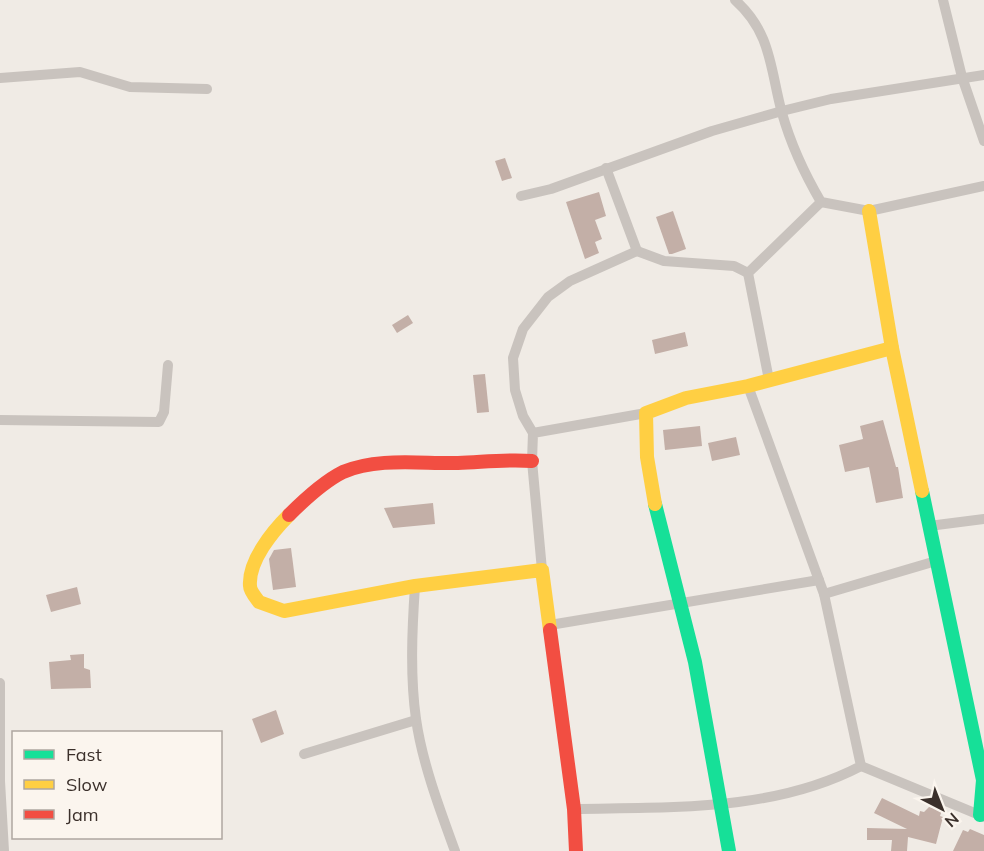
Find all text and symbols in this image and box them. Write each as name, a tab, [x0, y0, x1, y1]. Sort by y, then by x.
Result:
legend	[12, 731, 222, 839]
text: Fast	[66, 743, 102, 766]
text: Slow	[66, 773, 108, 796]
north arrow	[912, 779, 972, 839]
text: Jam	[66, 803, 99, 826]
text: N	[941, 809, 963, 832]

